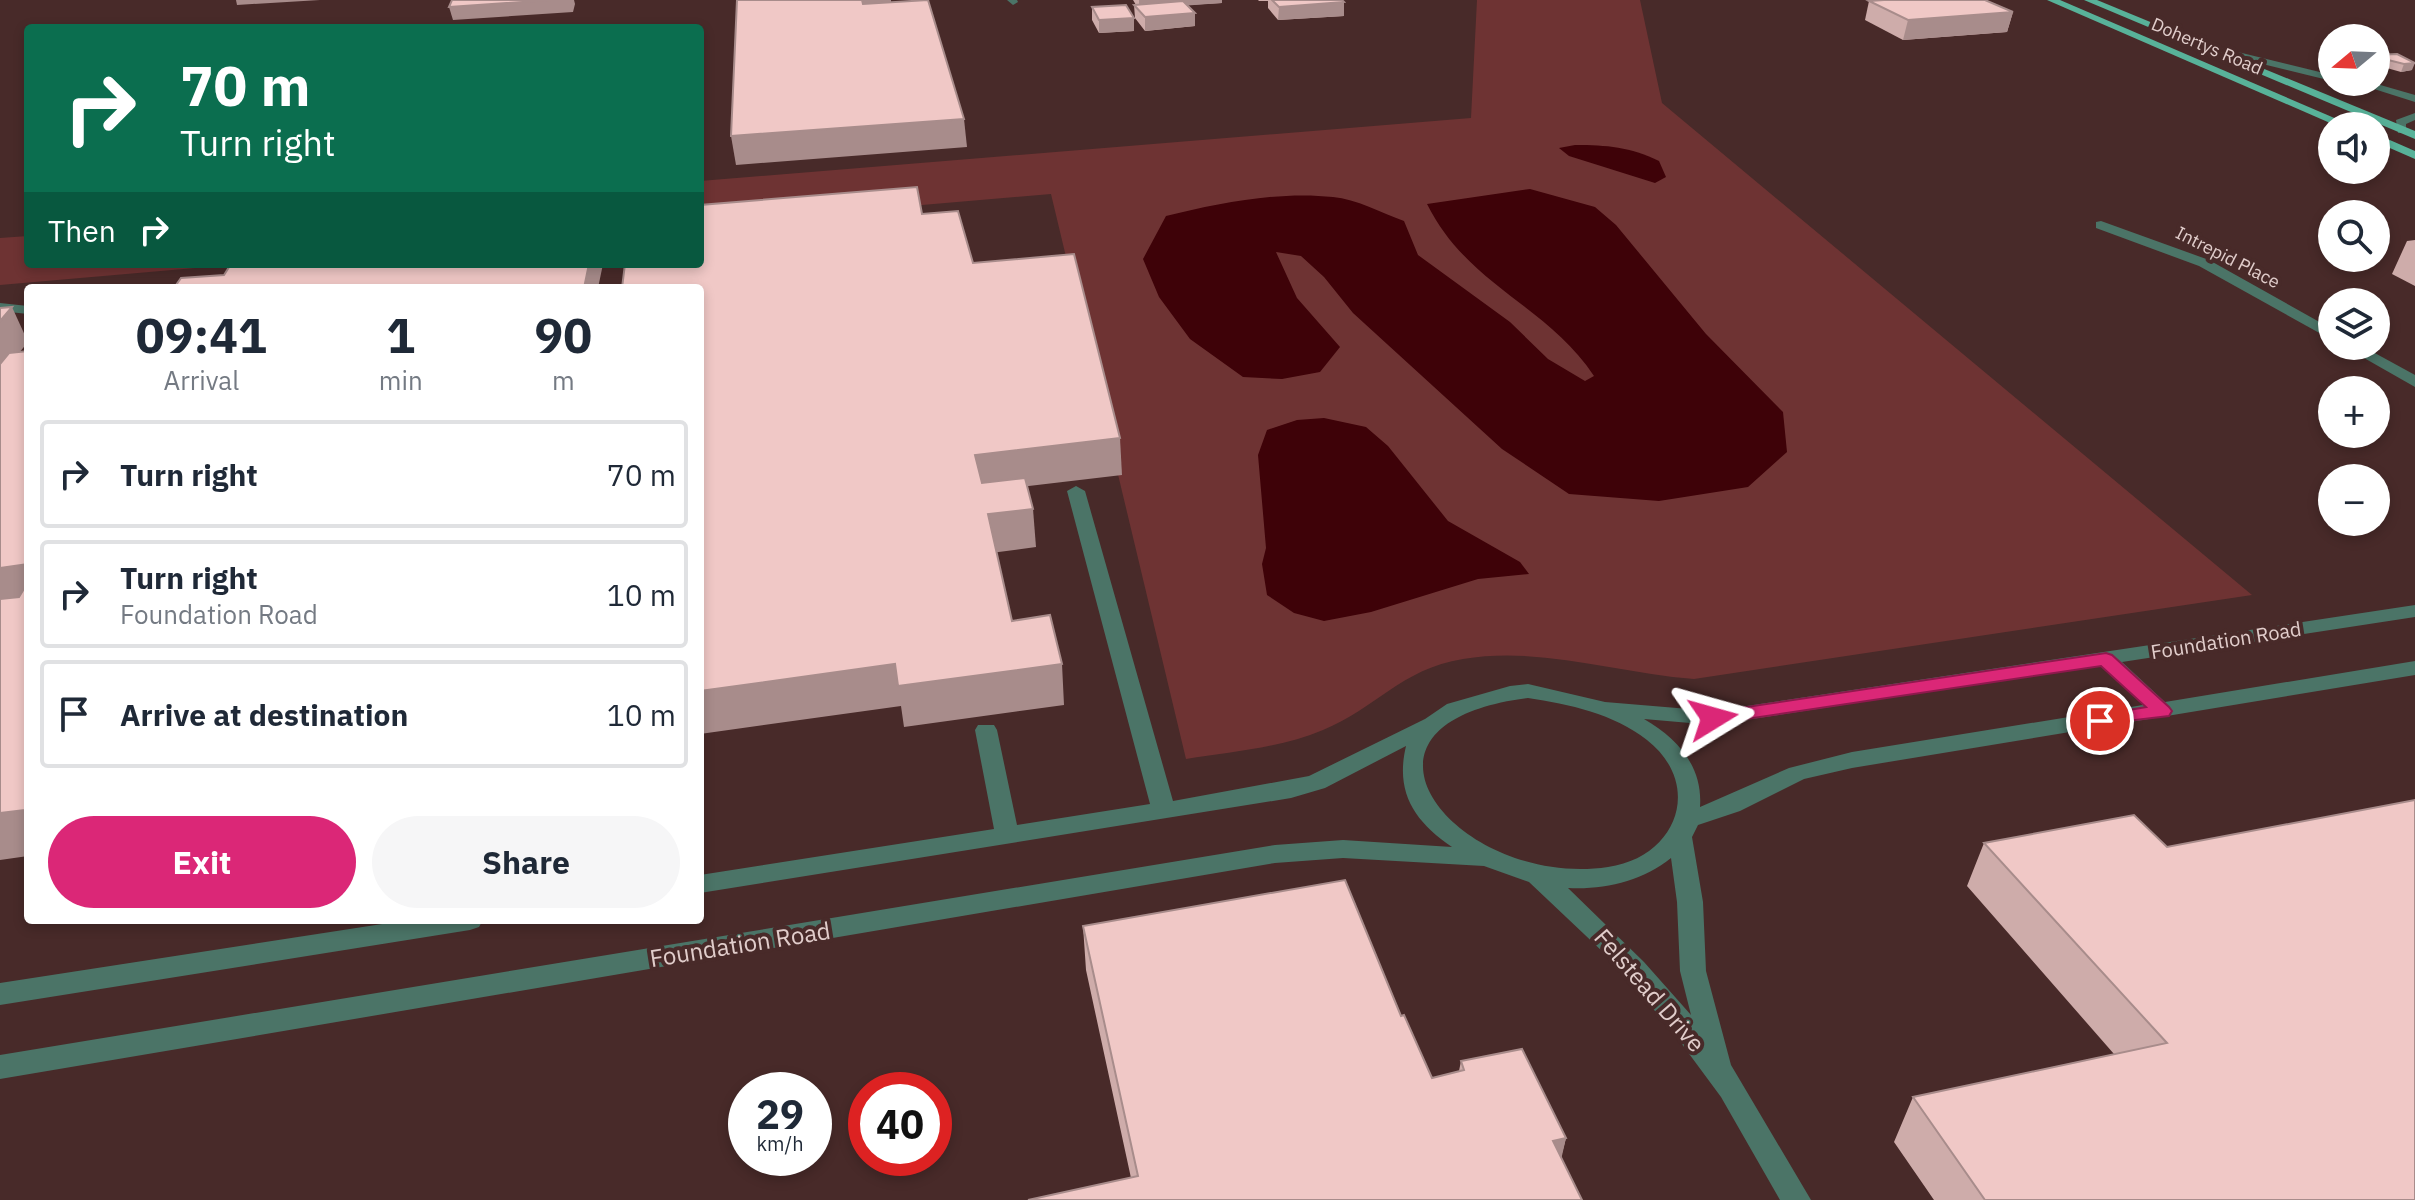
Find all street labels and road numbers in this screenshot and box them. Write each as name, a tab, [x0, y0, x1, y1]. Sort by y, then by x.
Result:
street label: Dohertys Road	[2148, 12, 2266, 80]
street label: Intrepid Place	[2172, 221, 2284, 293]
street label: Foundation Road	[2149, 615, 2303, 665]
street label: Foundation Road	[647, 914, 833, 974]
street label: Felstead Drive	[1588, 922, 1712, 1058]

